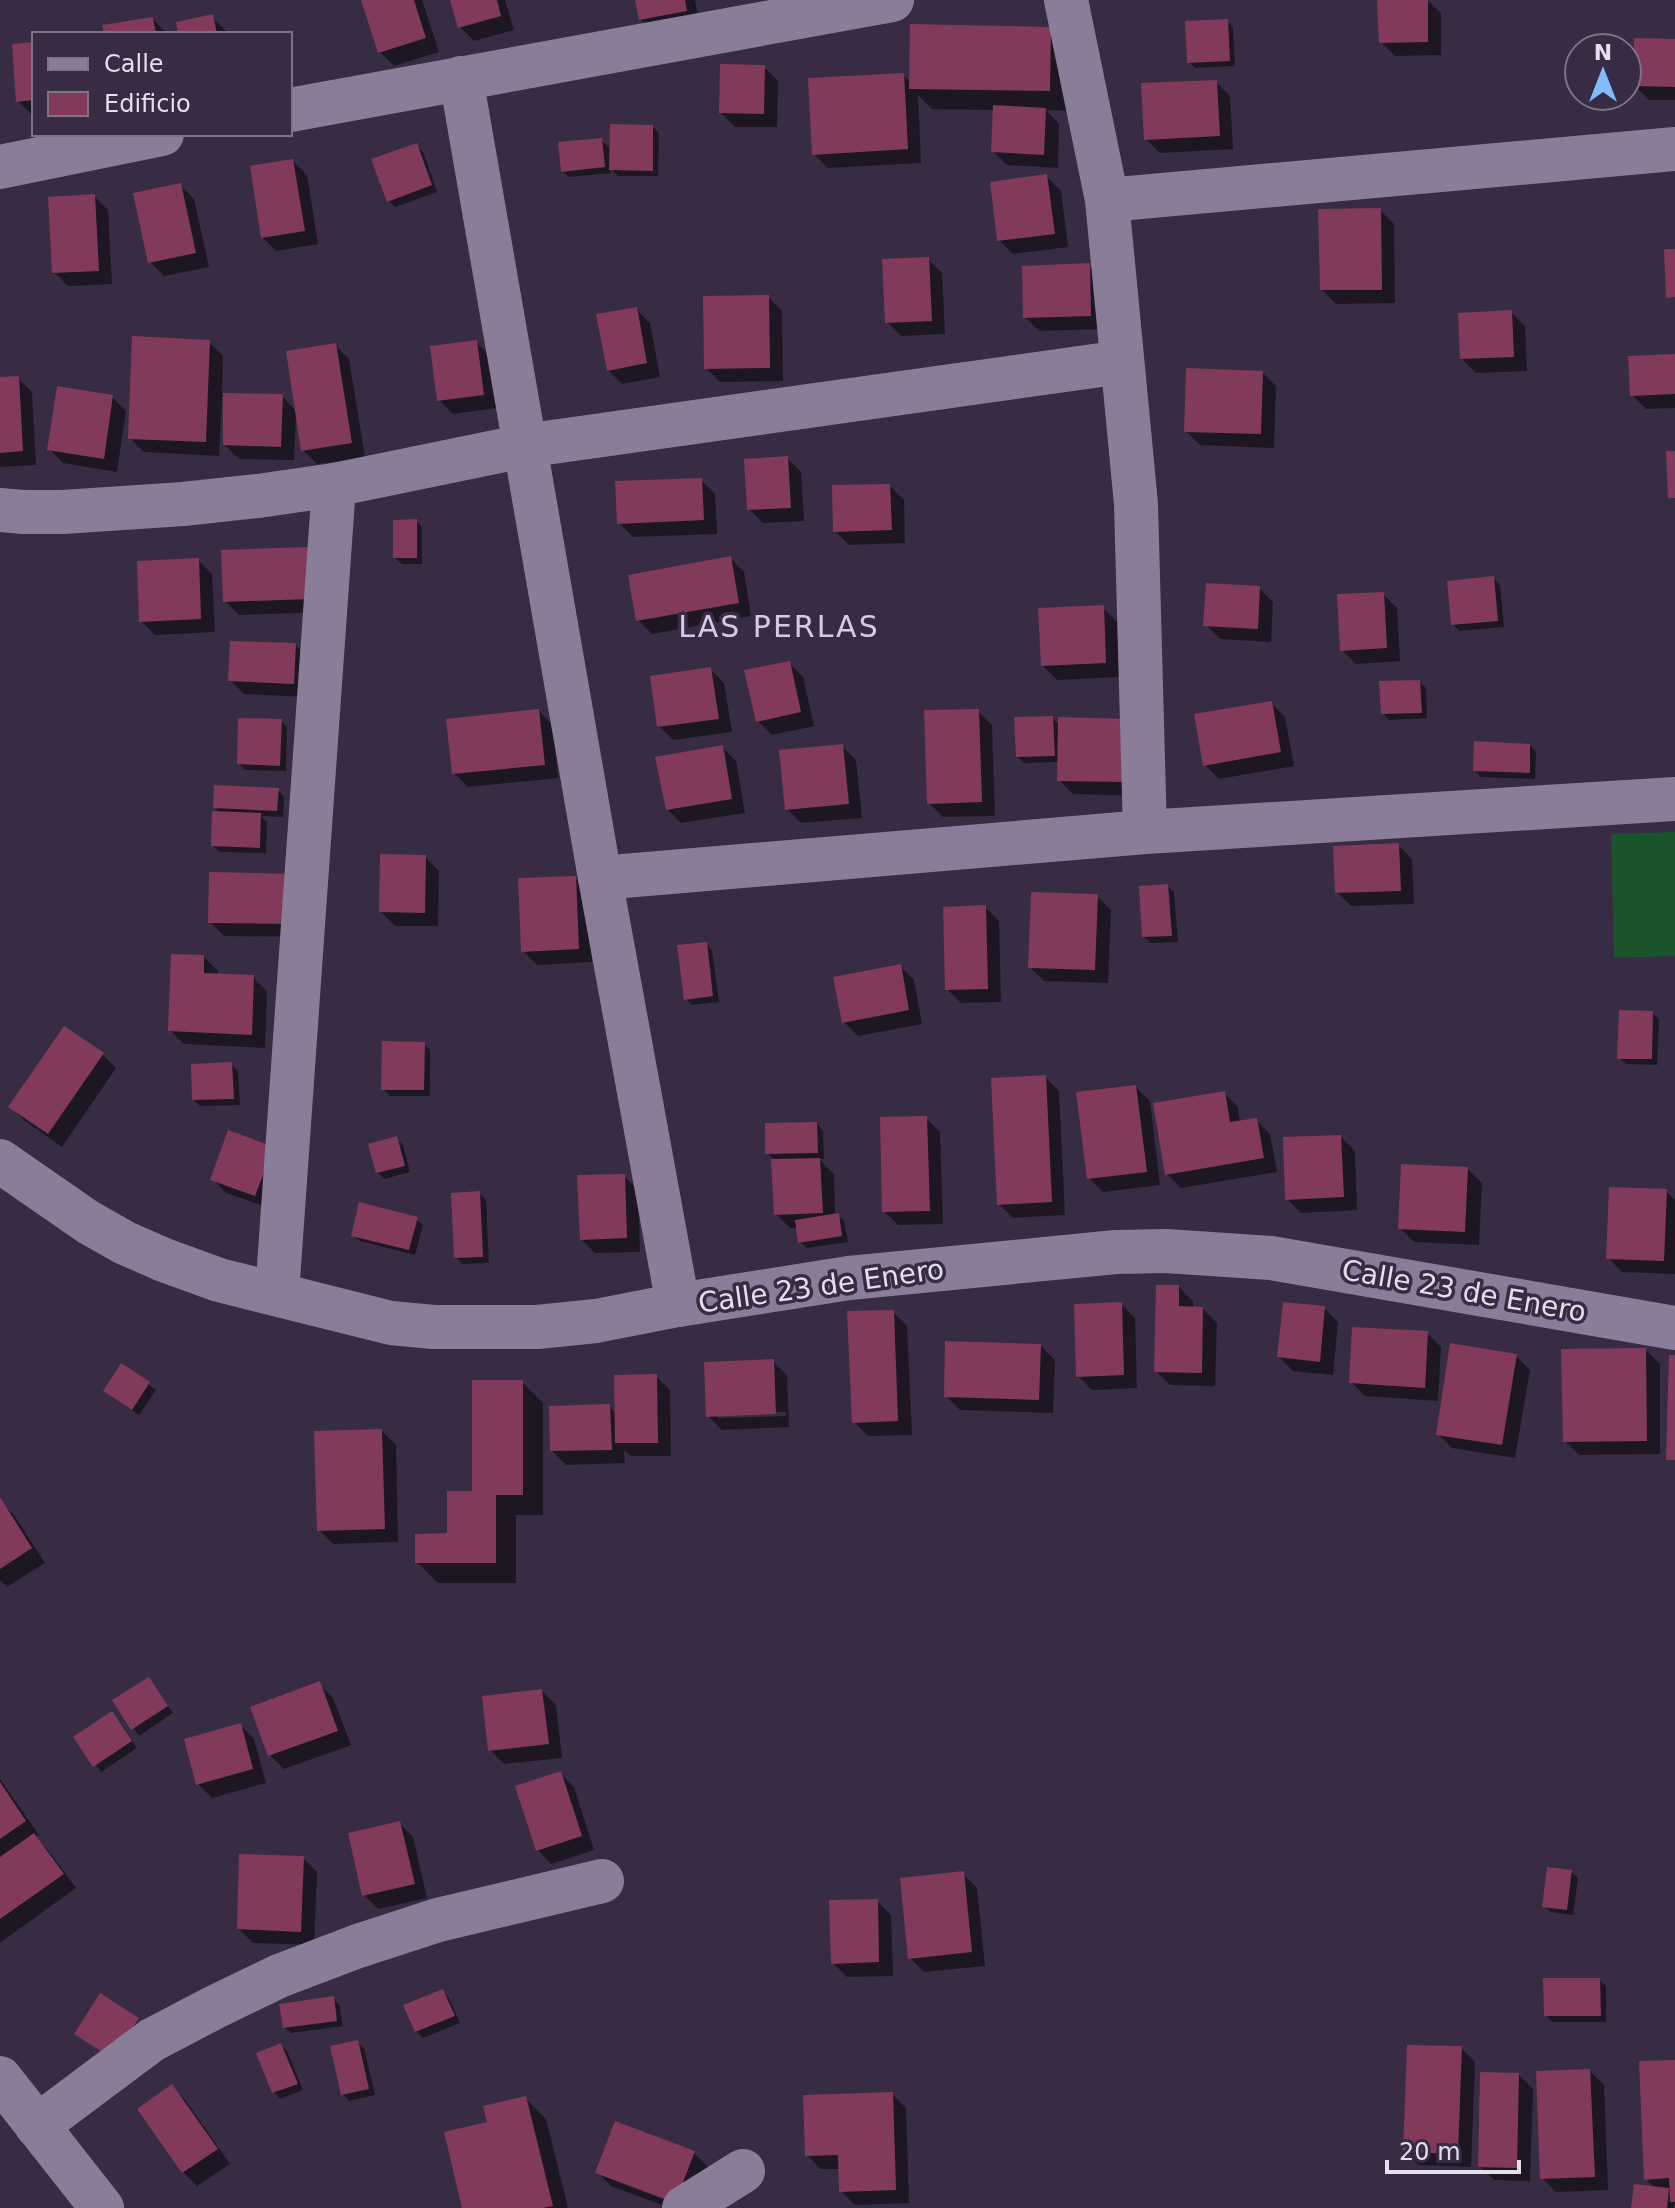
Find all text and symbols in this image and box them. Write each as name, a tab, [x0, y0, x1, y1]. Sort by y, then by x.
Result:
legend	[32, 32, 292, 136]
north arrow	[1563, 32, 1643, 112]
text: N	[1594, 40, 1612, 65]
text: Calle	[104, 50, 164, 78]
text: Edificio	[104, 90, 191, 118]
district label: LAS PERLAS	[678, 609, 880, 644]
street label: Calle 23 de Enero	[696, 1252, 946, 1320]
street label: Calle 23 de Enero	[1339, 1253, 1589, 1329]
scale bar	[1387, 2124, 1519, 2174]
text: 20 m	[1399, 2138, 1461, 2166]

